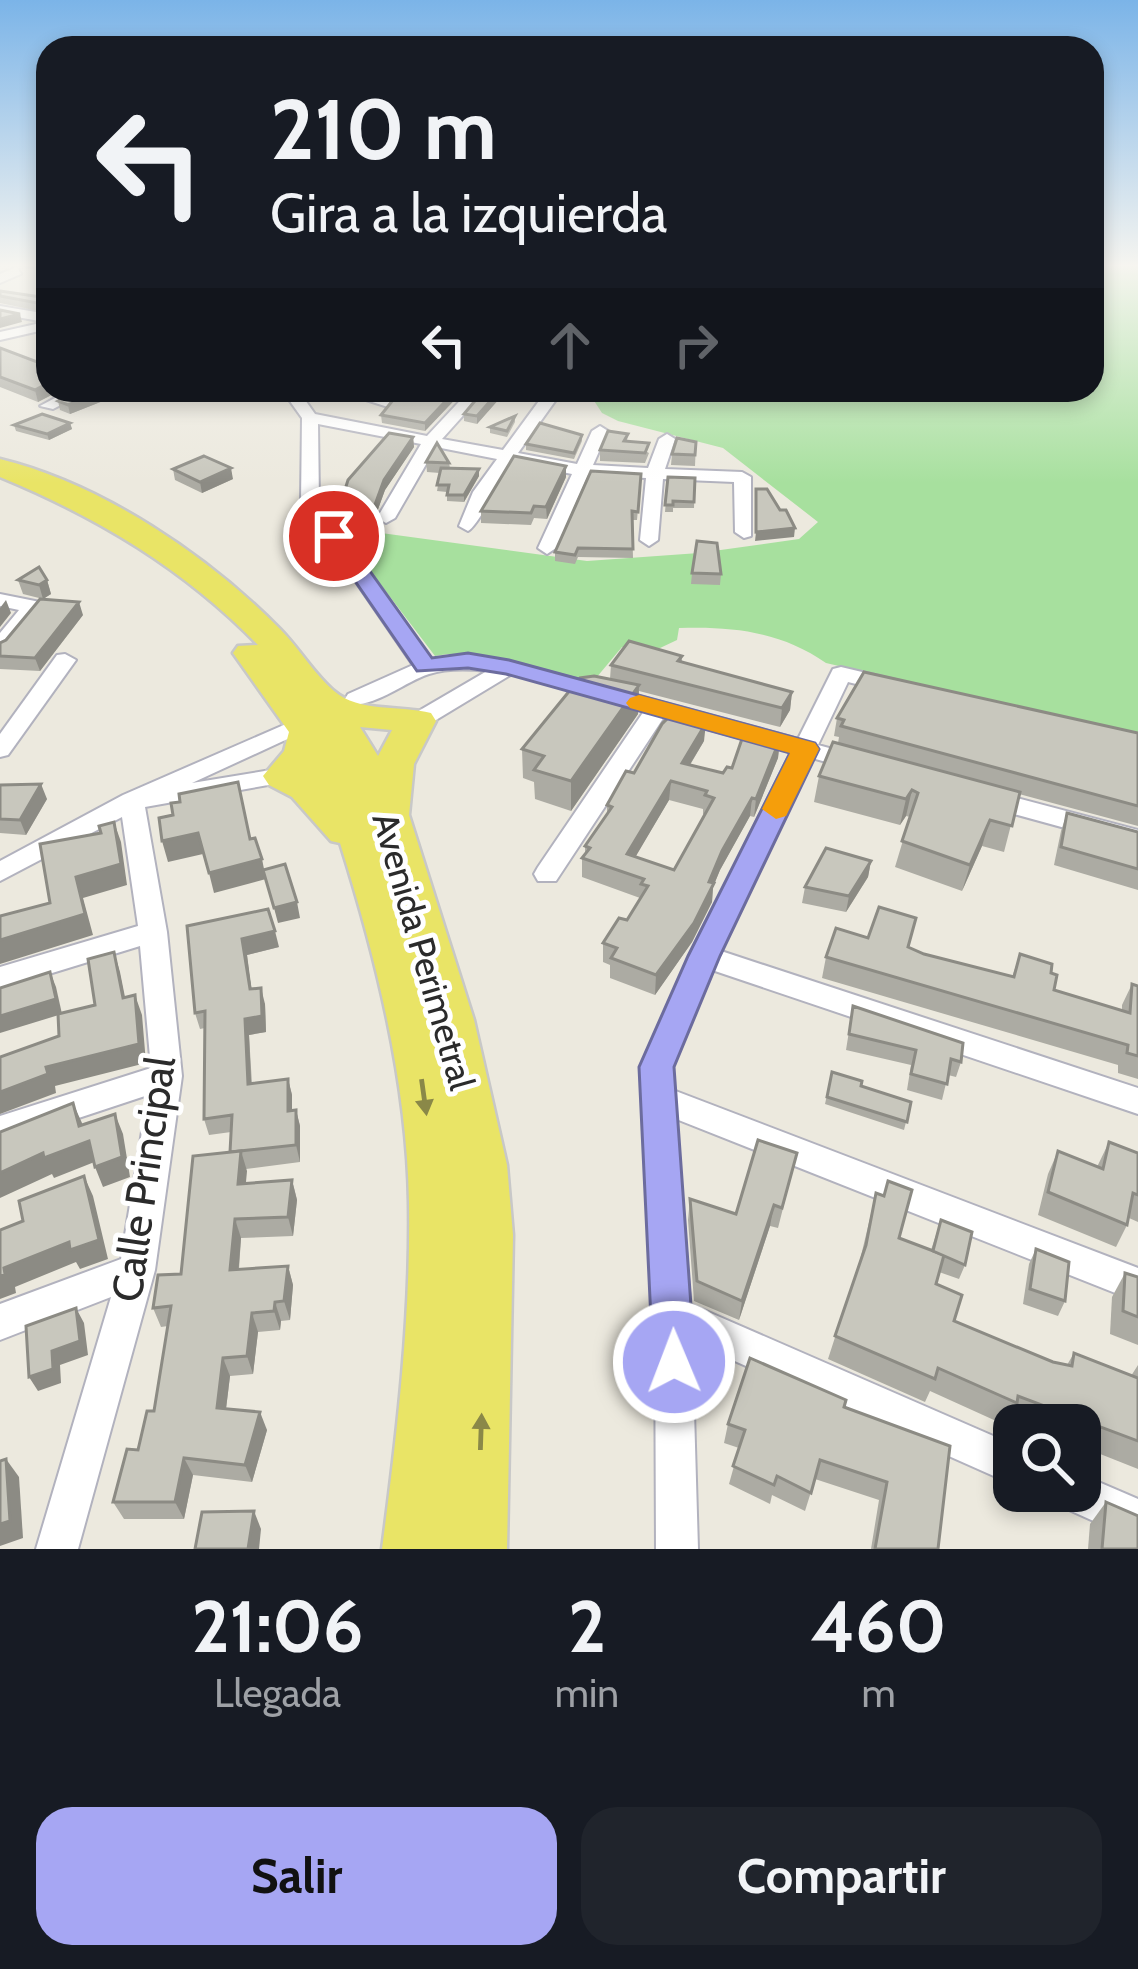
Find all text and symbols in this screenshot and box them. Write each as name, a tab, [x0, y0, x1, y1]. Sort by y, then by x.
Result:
text: 210 m	[270, 78, 497, 180]
icon: left	[72, 84, 228, 240]
text: Gira a la izquierda	[270, 180, 667, 246]
icon: left	[411, 312, 477, 378]
icon: ahead	[537, 312, 603, 378]
icon: right	[663, 312, 729, 378]
pin	[283, 485, 385, 587]
icon: arrive	[301, 503, 367, 569]
street label: Avenida Perimetral	[363, 807, 485, 1095]
street label: Calle Principal	[100, 1053, 186, 1305]
one-way arrow	[414, 1079, 433, 1116]
position arrow	[611, 1299, 737, 1425]
map controls	[993, 1404, 1101, 1512]
button: search	[993, 1404, 1101, 1512]
one-way arrow	[472, 1412, 491, 1450]
text: 21:06	[191, 1583, 363, 1670]
text: 2	[568, 1583, 606, 1670]
text: 460	[811, 1583, 947, 1670]
text: Llegada	[214, 1669, 341, 1717]
text: min	[555, 1669, 619, 1717]
text: m	[861, 1669, 896, 1717]
button: Salir	[36, 1807, 557, 1945]
button: Compartir	[581, 1807, 1102, 1945]

